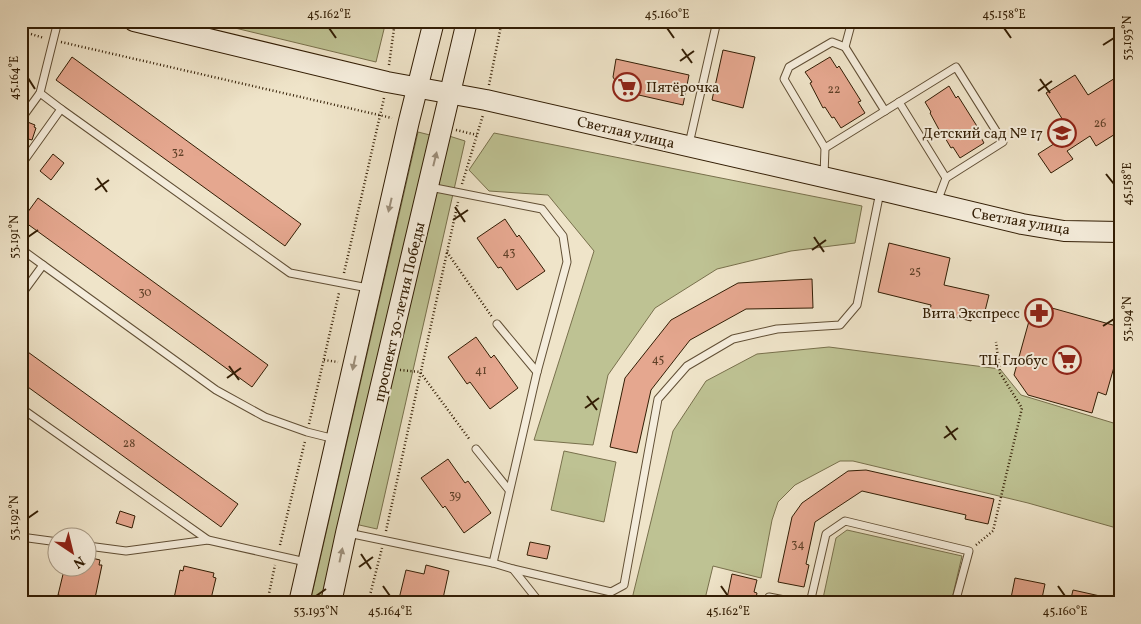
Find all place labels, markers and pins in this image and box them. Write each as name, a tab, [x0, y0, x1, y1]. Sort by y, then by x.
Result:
supermarket icon: Пятёрочка	[612, 72, 642, 102]
place label: Пятёрочка	[646, 78, 720, 99]
school or university icon: Детский сад № 17	[1047, 118, 1077, 148]
place label: Детский сад № 17	[922, 124, 1043, 145]
pharmacy icon: Вита Экспресс	[1024, 298, 1054, 328]
place label: Вита Экспресс	[922, 304, 1020, 325]
supermarket icon: ТЦ Глобус	[1052, 345, 1082, 375]
place label: ТЦ Глобус	[979, 351, 1048, 372]

